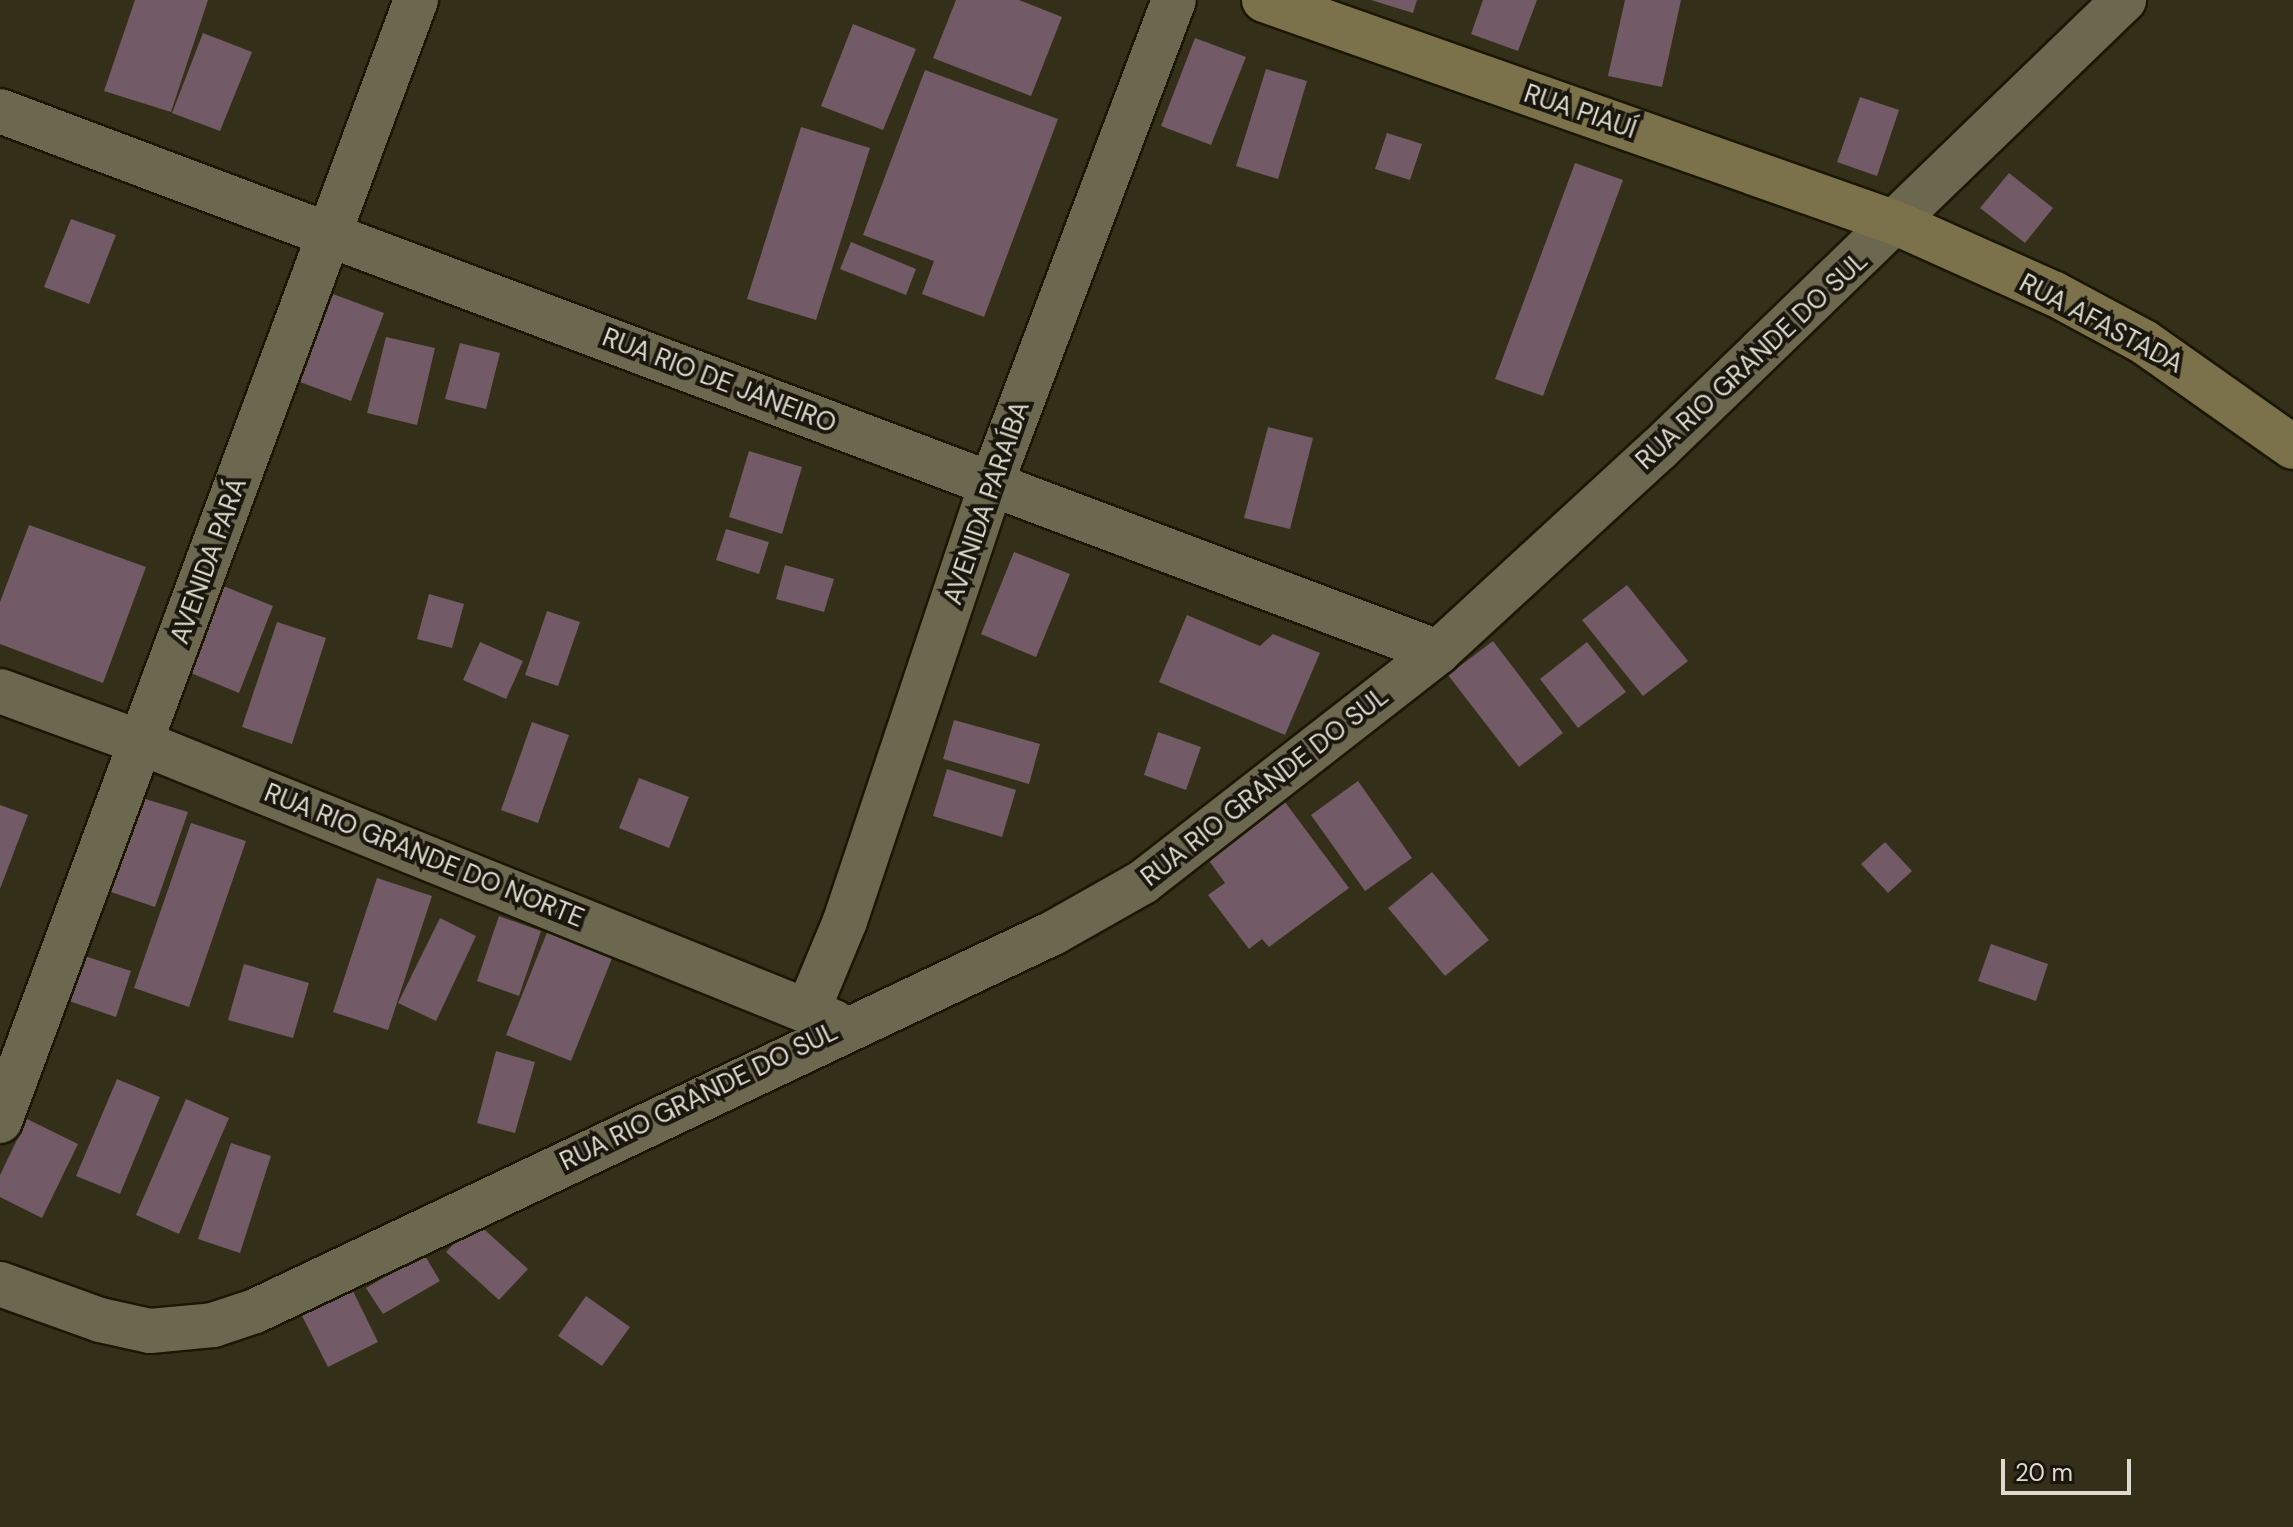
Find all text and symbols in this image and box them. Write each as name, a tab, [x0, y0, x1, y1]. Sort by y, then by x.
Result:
street label: RUA PIAUÍ	[1520, 78, 1640, 146]
street label: RUA RIO GRANDE DO SUL	[1630, 246, 1874, 476]
street label: RUA AFASTADA	[2014, 268, 2188, 380]
street label: RUA RIO DE JANEIRO	[598, 322, 840, 440]
street label: AVENIDA PARAÍBA	[938, 397, 1036, 609]
street label: AVENIDA PARÁ	[165, 474, 253, 648]
street label: RUA RIO GRANDE DO SUL	[1135, 681, 1395, 893]
street label: RUA RIO GRANDE DO NORTE	[260, 777, 588, 935]
street label: RUA RIO GRANDE DO SUL	[555, 1016, 843, 1178]
scale bar	[2005, 1443, 2135, 1493]
text: 20 m	[2015, 1457, 2073, 1488]

